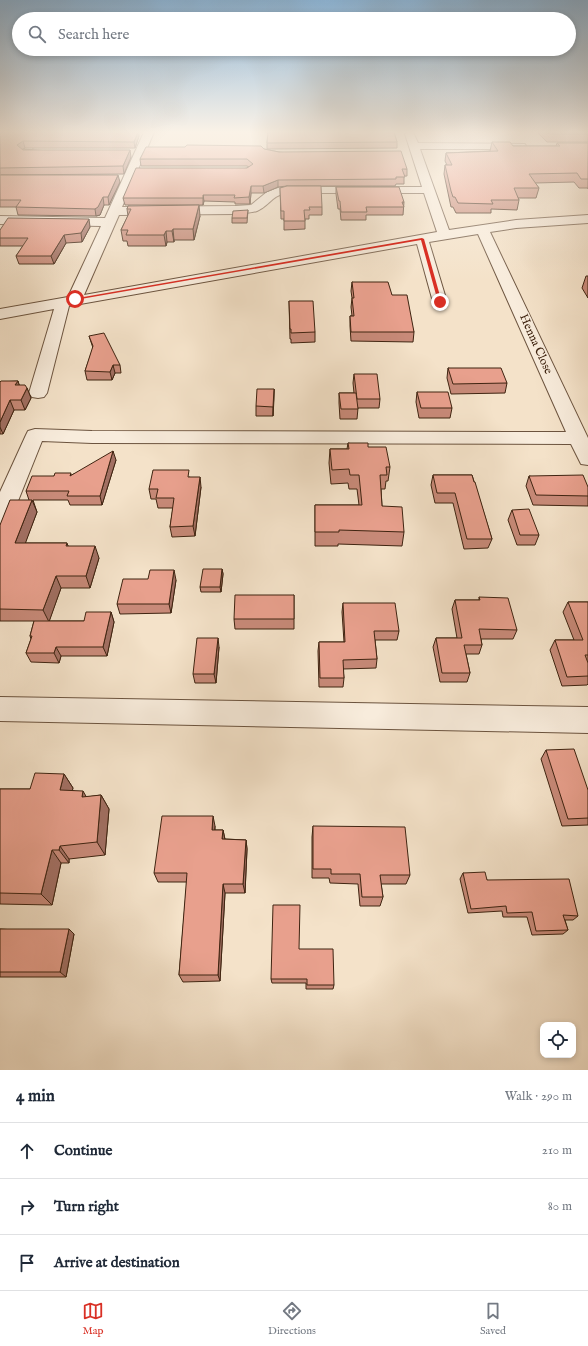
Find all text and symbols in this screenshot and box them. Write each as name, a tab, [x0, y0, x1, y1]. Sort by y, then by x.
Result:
search box	[12, 12, 576, 56]
icon: search	[26, 23, 48, 45]
text: Search here	[58, 25, 129, 44]
route start	[66, 290, 84, 308]
route end	[431, 293, 449, 311]
street label: Henna Close	[516, 312, 556, 377]
map controls	[540, 1022, 576, 1058]
button: locate	[540, 1022, 576, 1058]
text: 4 min	[16, 1086, 55, 1107]
text: Walk · 290 m	[505, 1088, 572, 1105]
icon: ahead	[16, 1140, 38, 1162]
text: Continue	[54, 1141, 112, 1160]
text: 210 m	[542, 1142, 572, 1159]
icon: right	[16, 1196, 38, 1218]
text: Turn right	[54, 1197, 119, 1216]
text: 80 m	[548, 1198, 572, 1215]
icon: arrive	[16, 1252, 38, 1274]
text: Arrive at destination	[54, 1253, 180, 1272]
tab: Map	[82, 1300, 104, 1338]
tab: Directions	[268, 1300, 316, 1338]
tab: Saved	[480, 1300, 506, 1338]

